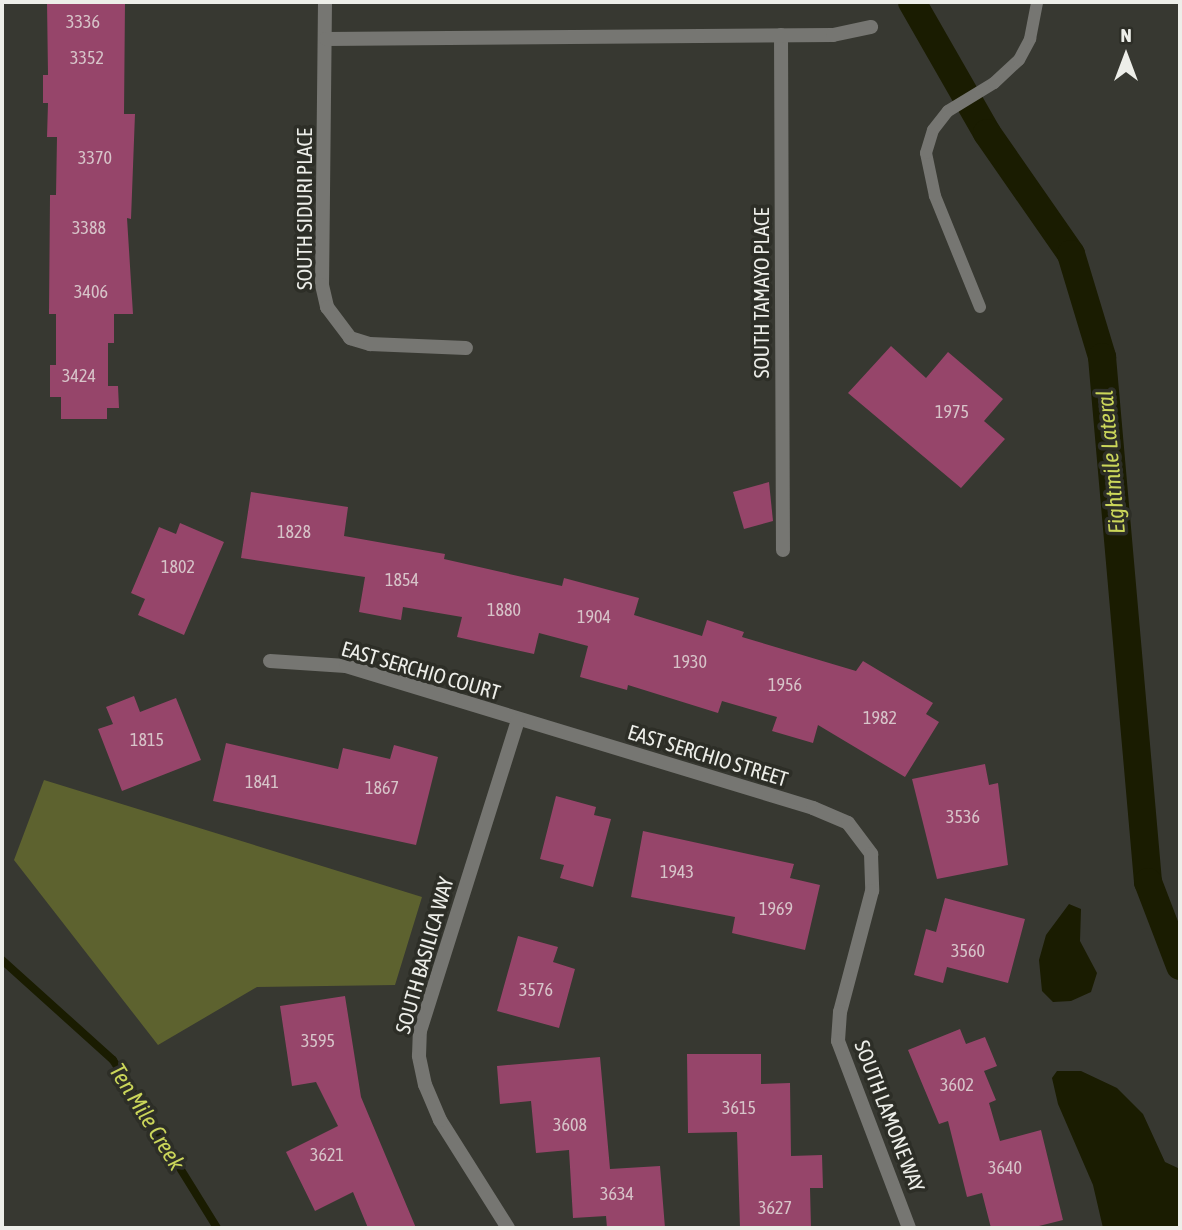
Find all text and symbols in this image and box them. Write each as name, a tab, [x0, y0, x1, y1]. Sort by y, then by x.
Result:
house number: 3336	[66, 11, 100, 33]
north arrow	[1091, 21, 1161, 91]
text: N	[1120, 24, 1132, 46]
house number: 3352	[70, 47, 104, 69]
street label: SOUTH SIDURI PLACE	[291, 128, 317, 290]
house number: 3370	[78, 147, 112, 169]
street label: SOUTH TAMAYO PLACE	[748, 208, 774, 378]
house number: 3388	[72, 217, 106, 239]
house number: 3406	[74, 281, 108, 303]
house number: 3424	[62, 365, 96, 387]
water label: Eightmile Lateral	[1091, 389, 1131, 535]
house number: 1975	[935, 401, 969, 423]
house number: 1828	[277, 521, 311, 543]
house number: 1802	[161, 556, 195, 578]
house number: 1854	[385, 569, 419, 591]
house number: 1880	[487, 599, 521, 621]
house number: 1904	[577, 606, 611, 628]
street label: EAST SERCHIO COURT	[339, 635, 503, 705]
house number: 1930	[673, 651, 707, 673]
house number: 1956	[768, 674, 802, 696]
house number: 1982	[863, 707, 897, 729]
street label: EAST SERCHIO STREET	[625, 719, 791, 791]
house number: 1815	[130, 729, 164, 751]
house number: 1841	[245, 771, 279, 793]
house number: 1867	[365, 777, 399, 799]
house number: 3536	[946, 806, 980, 828]
house number: 1943	[660, 861, 694, 883]
street label: SOUTH BASILICA WAY	[390, 874, 458, 1036]
house number: 1969	[759, 898, 793, 920]
house number: 3560	[951, 940, 985, 962]
house number: 3576	[519, 979, 553, 1001]
house number: 3595	[301, 1030, 335, 1052]
street label: SOUTH LAMONE WAY	[850, 1037, 930, 1195]
water label: Ten Mile Creek	[103, 1059, 191, 1175]
house number: 3602	[940, 1074, 974, 1096]
house number: 3615	[722, 1097, 756, 1119]
house number: 3608	[553, 1114, 587, 1136]
house number: 3621	[310, 1144, 344, 1166]
house number: 3640	[988, 1157, 1022, 1179]
house number: 3634	[600, 1183, 634, 1205]
house number: 3627	[758, 1197, 792, 1219]

